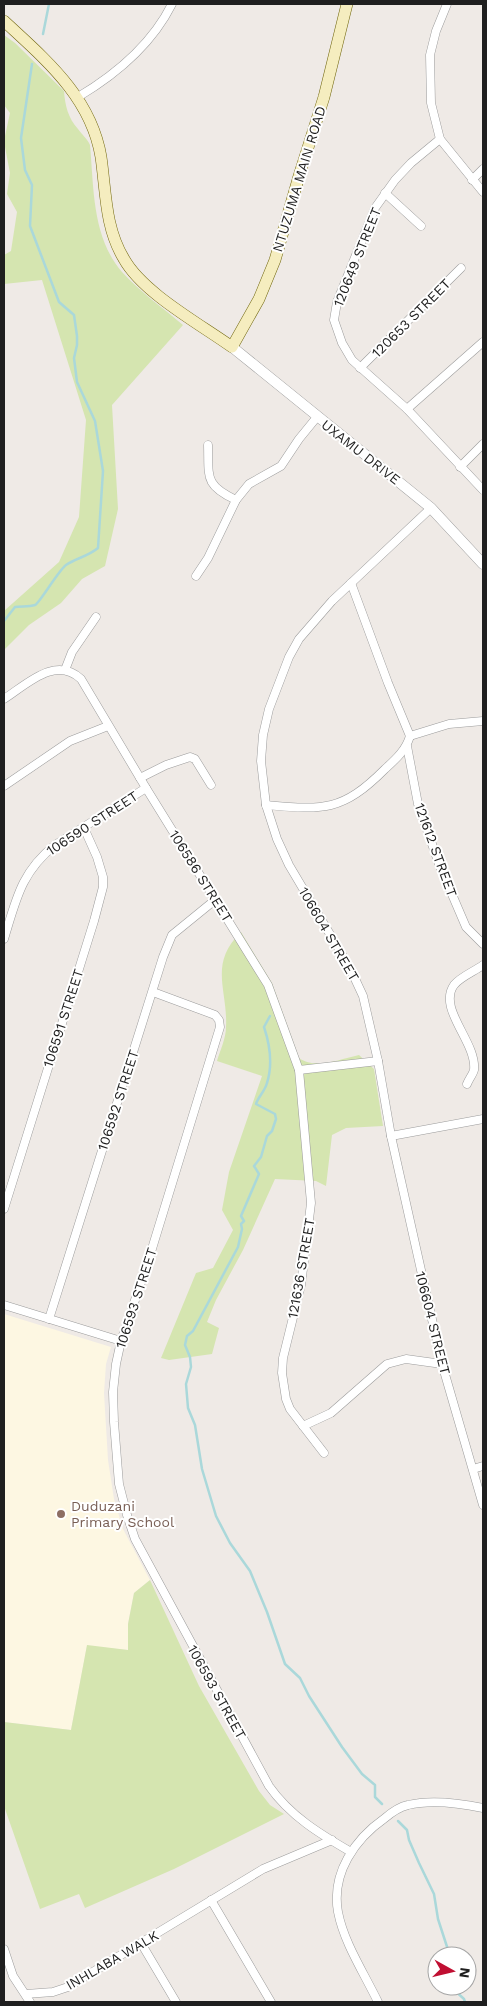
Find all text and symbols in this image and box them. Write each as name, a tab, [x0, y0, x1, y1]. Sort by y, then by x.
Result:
street label: NTUZUMA MAIN ROAD	[269, 104, 329, 254]
street label: 120649 STREET	[330, 205, 384, 309]
street label: 120653 STREET	[368, 275, 454, 361]
street label: UXAMU DRIVE	[318, 416, 404, 488]
street label: 106590 STREET	[43, 787, 141, 858]
street label: 121612 STREET	[412, 801, 461, 900]
street label: 106586 STREET	[166, 827, 236, 925]
street label: 106604 STREET	[296, 884, 363, 984]
street label: 106591 STREET	[40, 966, 87, 1069]
street label: 106592 STREET	[94, 1047, 142, 1152]
street label: 121636 STREET	[284, 1216, 318, 1319]
street label: 106593 STREET	[112, 1245, 160, 1350]
street label: 106604 STREET	[412, 1270, 454, 1377]
place label: Duduzani Primary School	[71, 1498, 175, 1530]
marker: Duduzani Primary School	[55, 1508, 67, 1520]
street label: 106593 STREET	[185, 1642, 250, 1742]
street label: INHLABA WALK	[63, 1927, 161, 1993]
north arrow	[427, 1946, 477, 1996]
text: N	[456, 1967, 474, 1979]

